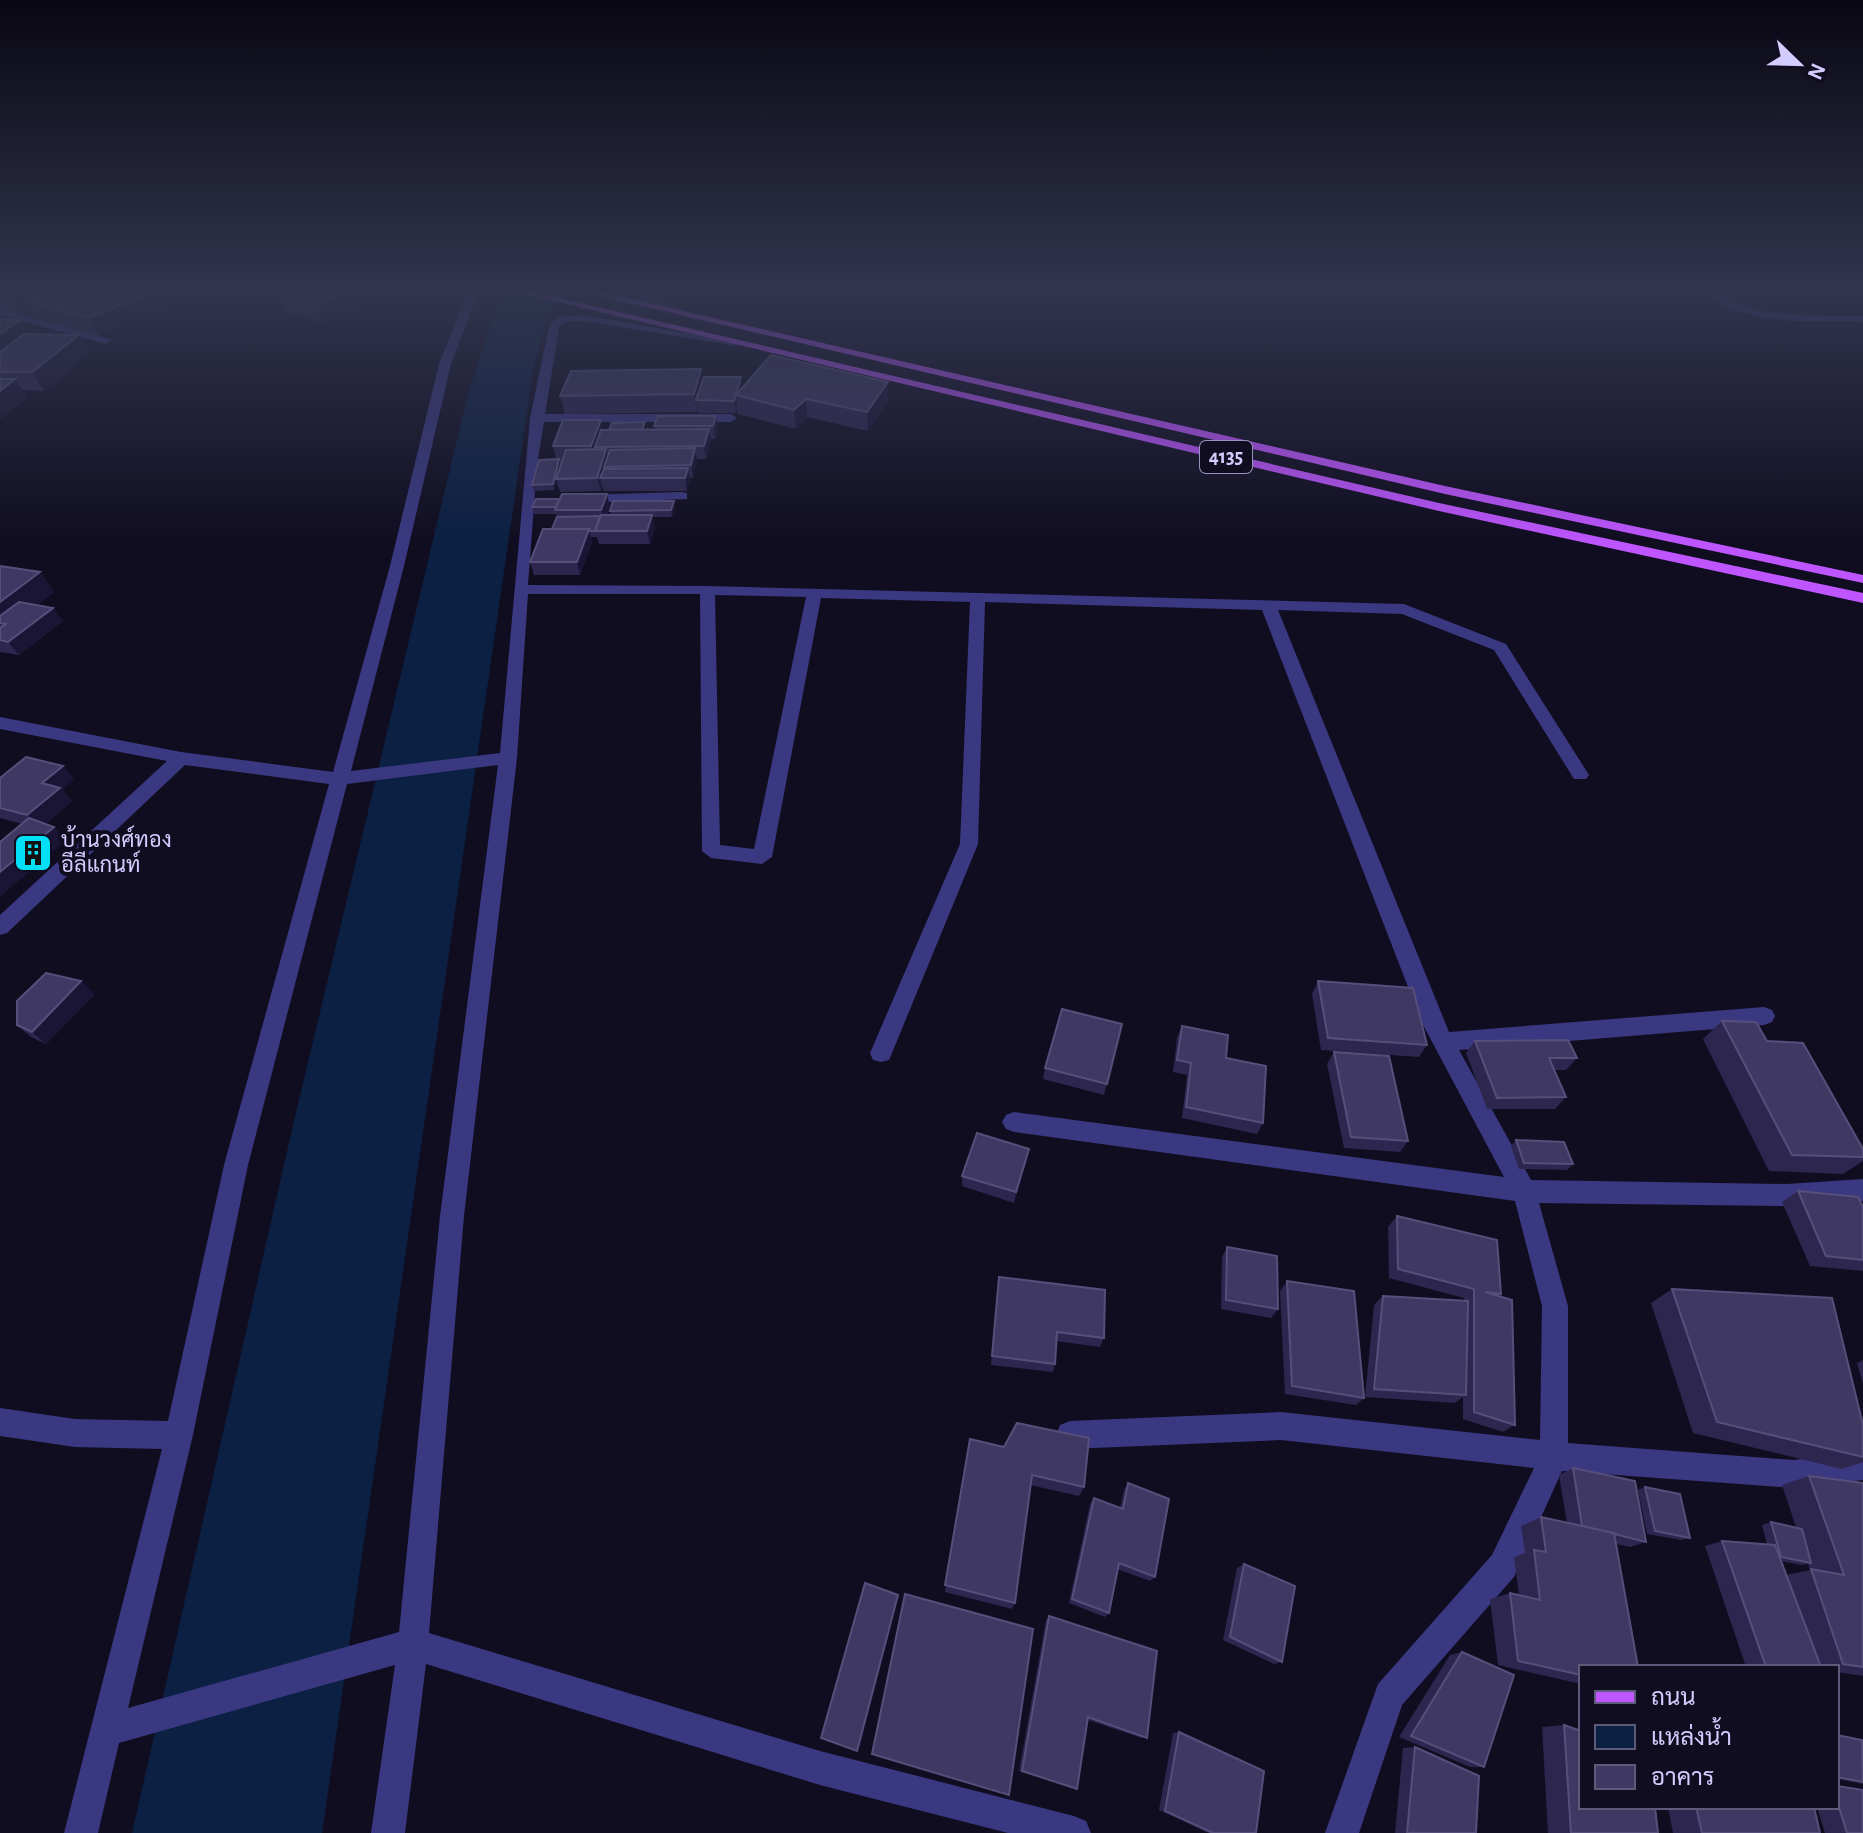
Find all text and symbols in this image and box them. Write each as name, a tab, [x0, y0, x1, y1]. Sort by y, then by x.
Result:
north arrow	[1759, 24, 1839, 104]
text: N	[1803, 60, 1830, 83]
road number: 4135	[1200, 441, 1252, 473]
place label: บ้านวงศ์ทอง อีลีแกนท์	[61, 825, 172, 876]
building icon: บ้านวงศ์ทอง อีลีแกนท์	[12, 832, 54, 874]
legend	[1579, 1665, 1839, 1809]
text: ถนน	[1651, 1686, 1696, 1710]
text: แหล่งน้ำ	[1651, 1717, 1732, 1750]
text: อาคาร	[1651, 1766, 1714, 1790]

